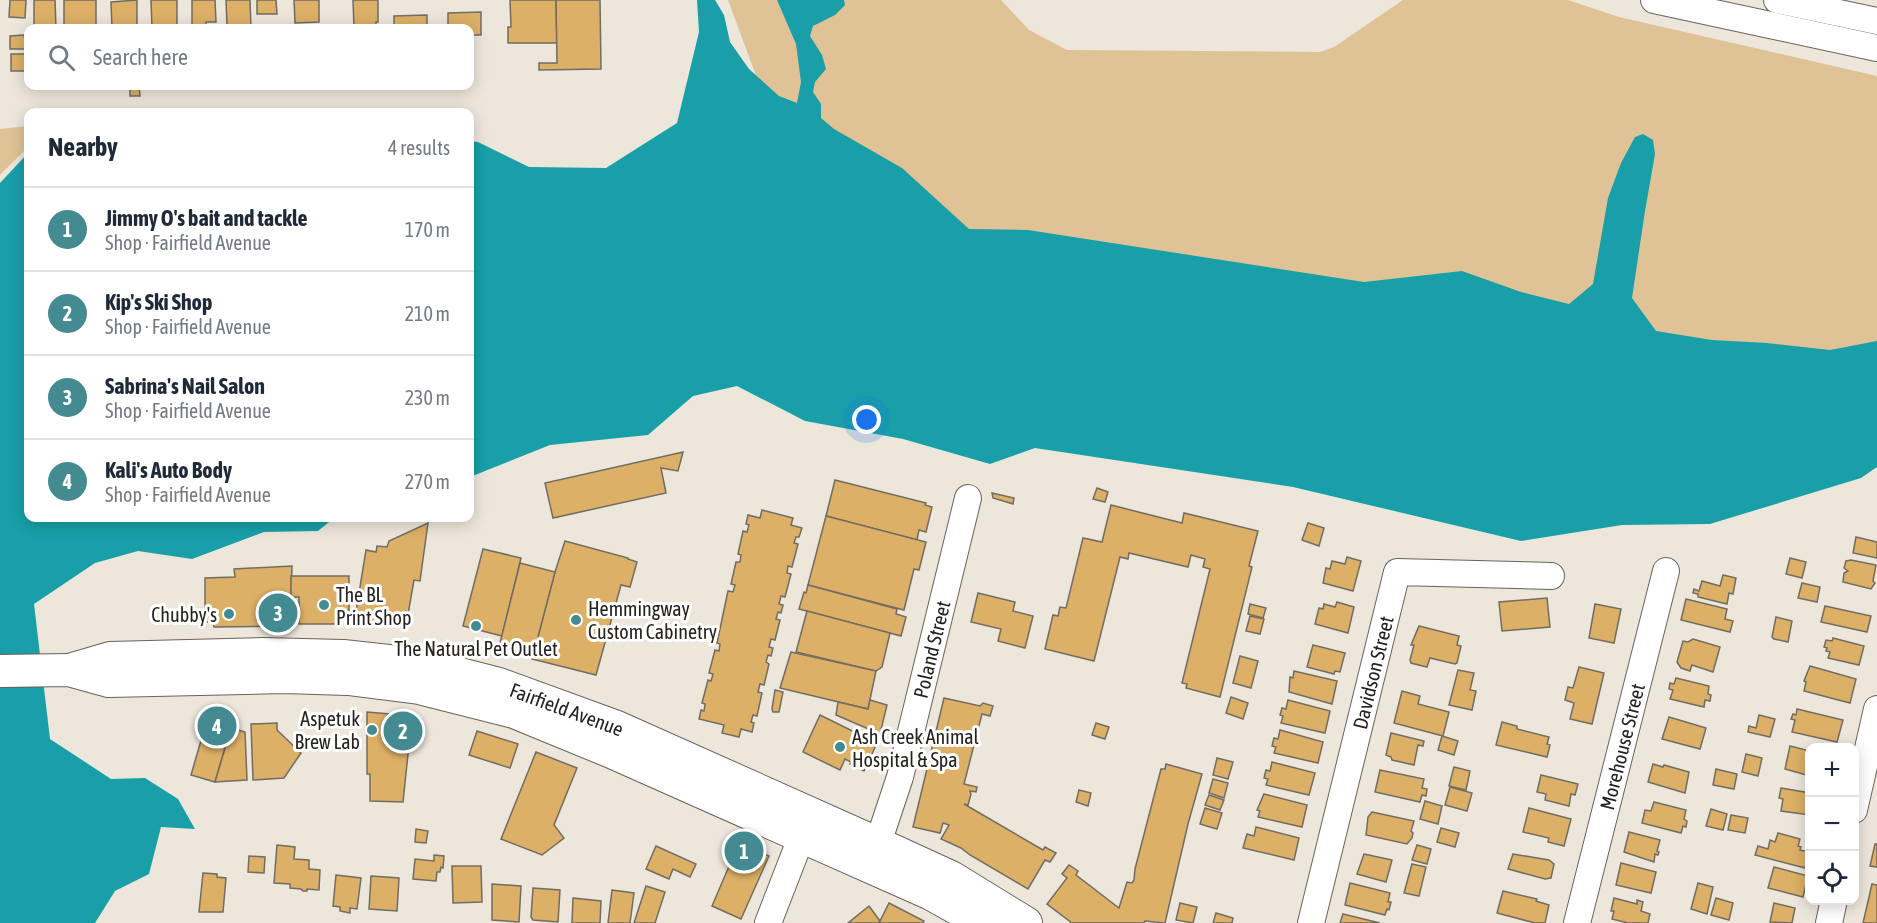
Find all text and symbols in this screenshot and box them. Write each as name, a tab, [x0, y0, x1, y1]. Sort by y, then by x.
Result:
search box	[24, 24, 474, 90]
icon: search	[45, 41, 78, 74]
text: Search here	[93, 44, 188, 70]
text: Nearby	[48, 132, 118, 162]
text: 4 results	[388, 136, 450, 159]
text: Jimmy O's bait and tackle	[105, 205, 308, 231]
text: 1	[63, 218, 72, 241]
text: 170 m	[405, 218, 450, 241]
text: Shop · Fairfield Avenue	[105, 231, 271, 254]
text: Kip's Ski Shop	[105, 289, 212, 315]
text: 2	[63, 302, 72, 325]
text: 210 m	[405, 302, 450, 325]
text: Shop · Fairfield Avenue	[105, 315, 271, 338]
text: Sabrina's Nail Salon	[105, 373, 265, 399]
text: 3	[63, 386, 72, 409]
text: 230 m	[405, 386, 450, 409]
text: Shop · Fairfield Avenue	[105, 399, 271, 422]
your location	[852, 405, 881, 434]
text: Kali's Auto Body	[105, 457, 232, 483]
text: 4	[63, 470, 72, 493]
text: 270 m	[405, 470, 450, 493]
text: Shop · Fairfield Avenue	[105, 483, 271, 506]
place label: The BL Print Shop	[336, 583, 411, 629]
pin: 3	[258, 590, 298, 636]
place label: Hemmingway Custom Cabinetry	[588, 597, 717, 643]
marker: The BL Print Shop	[317, 598, 331, 612]
street label: Poland Street	[908, 598, 954, 700]
place label: Chubby's	[151, 603, 217, 626]
marker: Chubby's	[222, 607, 236, 621]
marker: Hemmingway Custom Cabinetry	[569, 613, 583, 627]
street label: Davidson Street	[1347, 613, 1397, 731]
marker: The Natural Pet Outlet	[469, 619, 483, 633]
place label: The Natural Pet Outlet	[394, 637, 558, 660]
street label: Fairfield Avenue	[507, 678, 627, 740]
street label: Morehouse Street	[1595, 681, 1649, 812]
pin: 4	[198, 704, 236, 748]
place label: Aspetuk Brew Lab	[295, 707, 360, 753]
pin: 2	[384, 708, 422, 754]
marker: Aspetuk Brew Lab	[365, 723, 379, 737]
place label: Ash Creek Animal Hospital & Spa	[852, 725, 980, 771]
marker: Ash Creek Animal Hospital & Spa	[833, 740, 847, 754]
map controls	[1805, 743, 1859, 905]
button: +	[1805, 743, 1859, 797]
button: −	[1805, 797, 1859, 851]
pin: 1	[724, 828, 764, 874]
button: locate	[1805, 851, 1859, 905]

